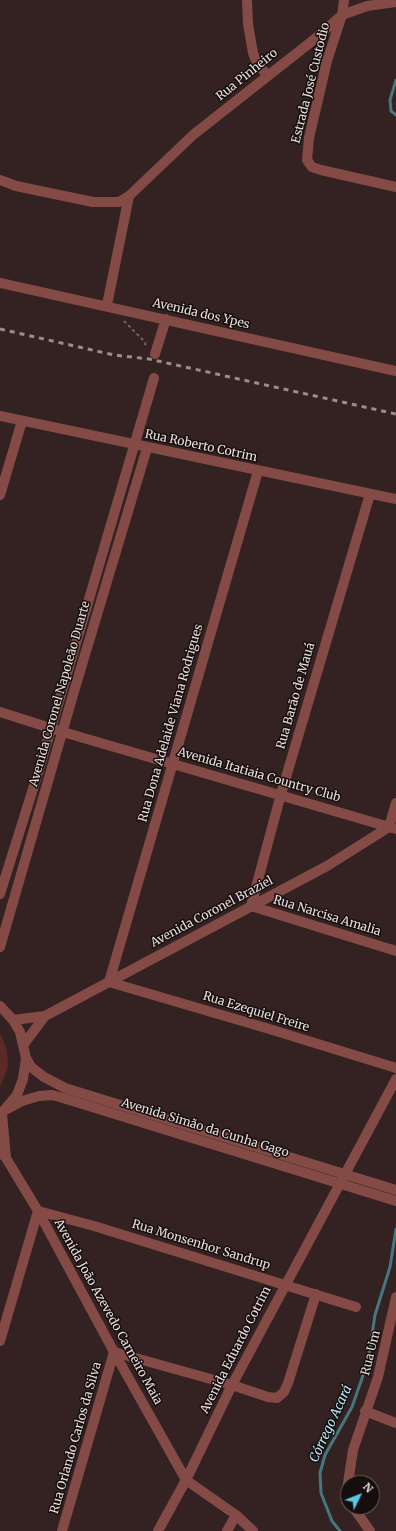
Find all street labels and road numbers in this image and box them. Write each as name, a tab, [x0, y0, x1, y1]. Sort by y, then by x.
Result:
street label: Estrada José Custodio	[289, 21, 333, 145]
street label: Rua Pinheiro	[213, 46, 281, 104]
street label: Avenida dos Ypes	[151, 296, 251, 332]
street label: Rua Roberto Cotrim	[144, 427, 258, 465]
street label: Avenida Coronel Napoleão Duarte	[27, 600, 93, 788]
street label: Rua Dona Adelaide Viana Rodrigues	[136, 622, 206, 824]
street label: Rua Barão de Mauá	[274, 641, 318, 751]
street label: Avenida Itatiaia Country Club	[176, 745, 342, 805]
street label: Avenida Coronel Braziel	[148, 874, 276, 950]
street label: Rua Narcisa Amalia	[271, 893, 383, 939]
street label: Rua Ezequiel Freire	[201, 989, 311, 1035]
street label: Avenida Simão da Cunha Gago	[120, 1096, 290, 1160]
street label: Avenida João Azevedo Carneiro Maia	[51, 1217, 165, 1407]
street label: Rua Monsenhor Sandrup	[130, 1217, 272, 1273]
street label: Avenida Eduardo Cotrim	[198, 1284, 274, 1416]
street label: Rua Um	[359, 1329, 383, 1377]
street label: Rua Orlando Carlos da Silva	[47, 1361, 105, 1515]

